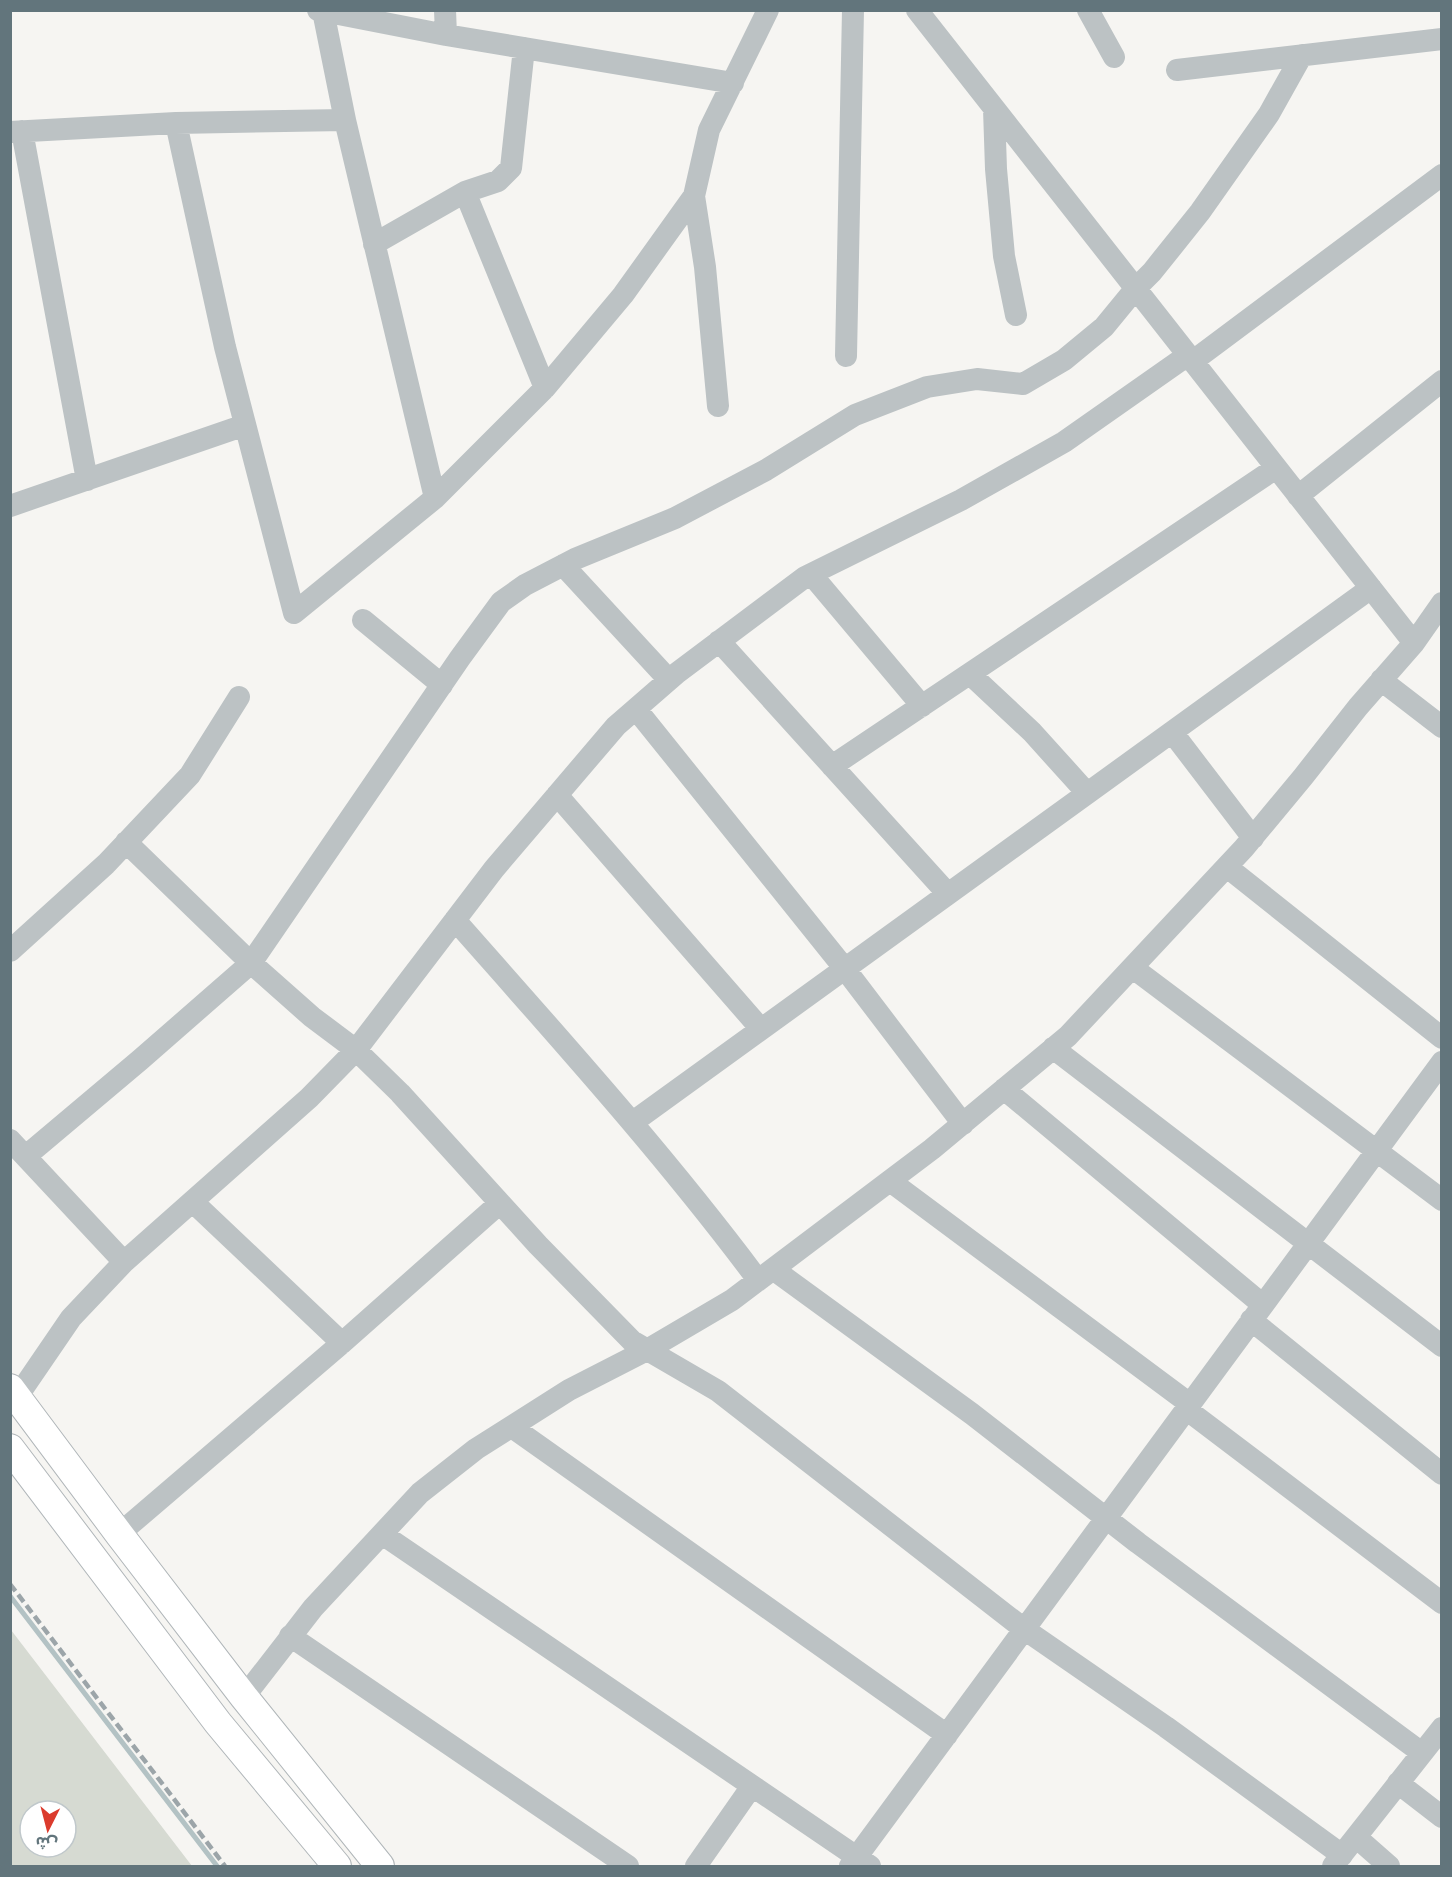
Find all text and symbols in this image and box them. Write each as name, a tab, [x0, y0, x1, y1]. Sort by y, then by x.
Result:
north arrow	[18, 1799, 78, 1859]
text: ش	[35, 1832, 58, 1854]

